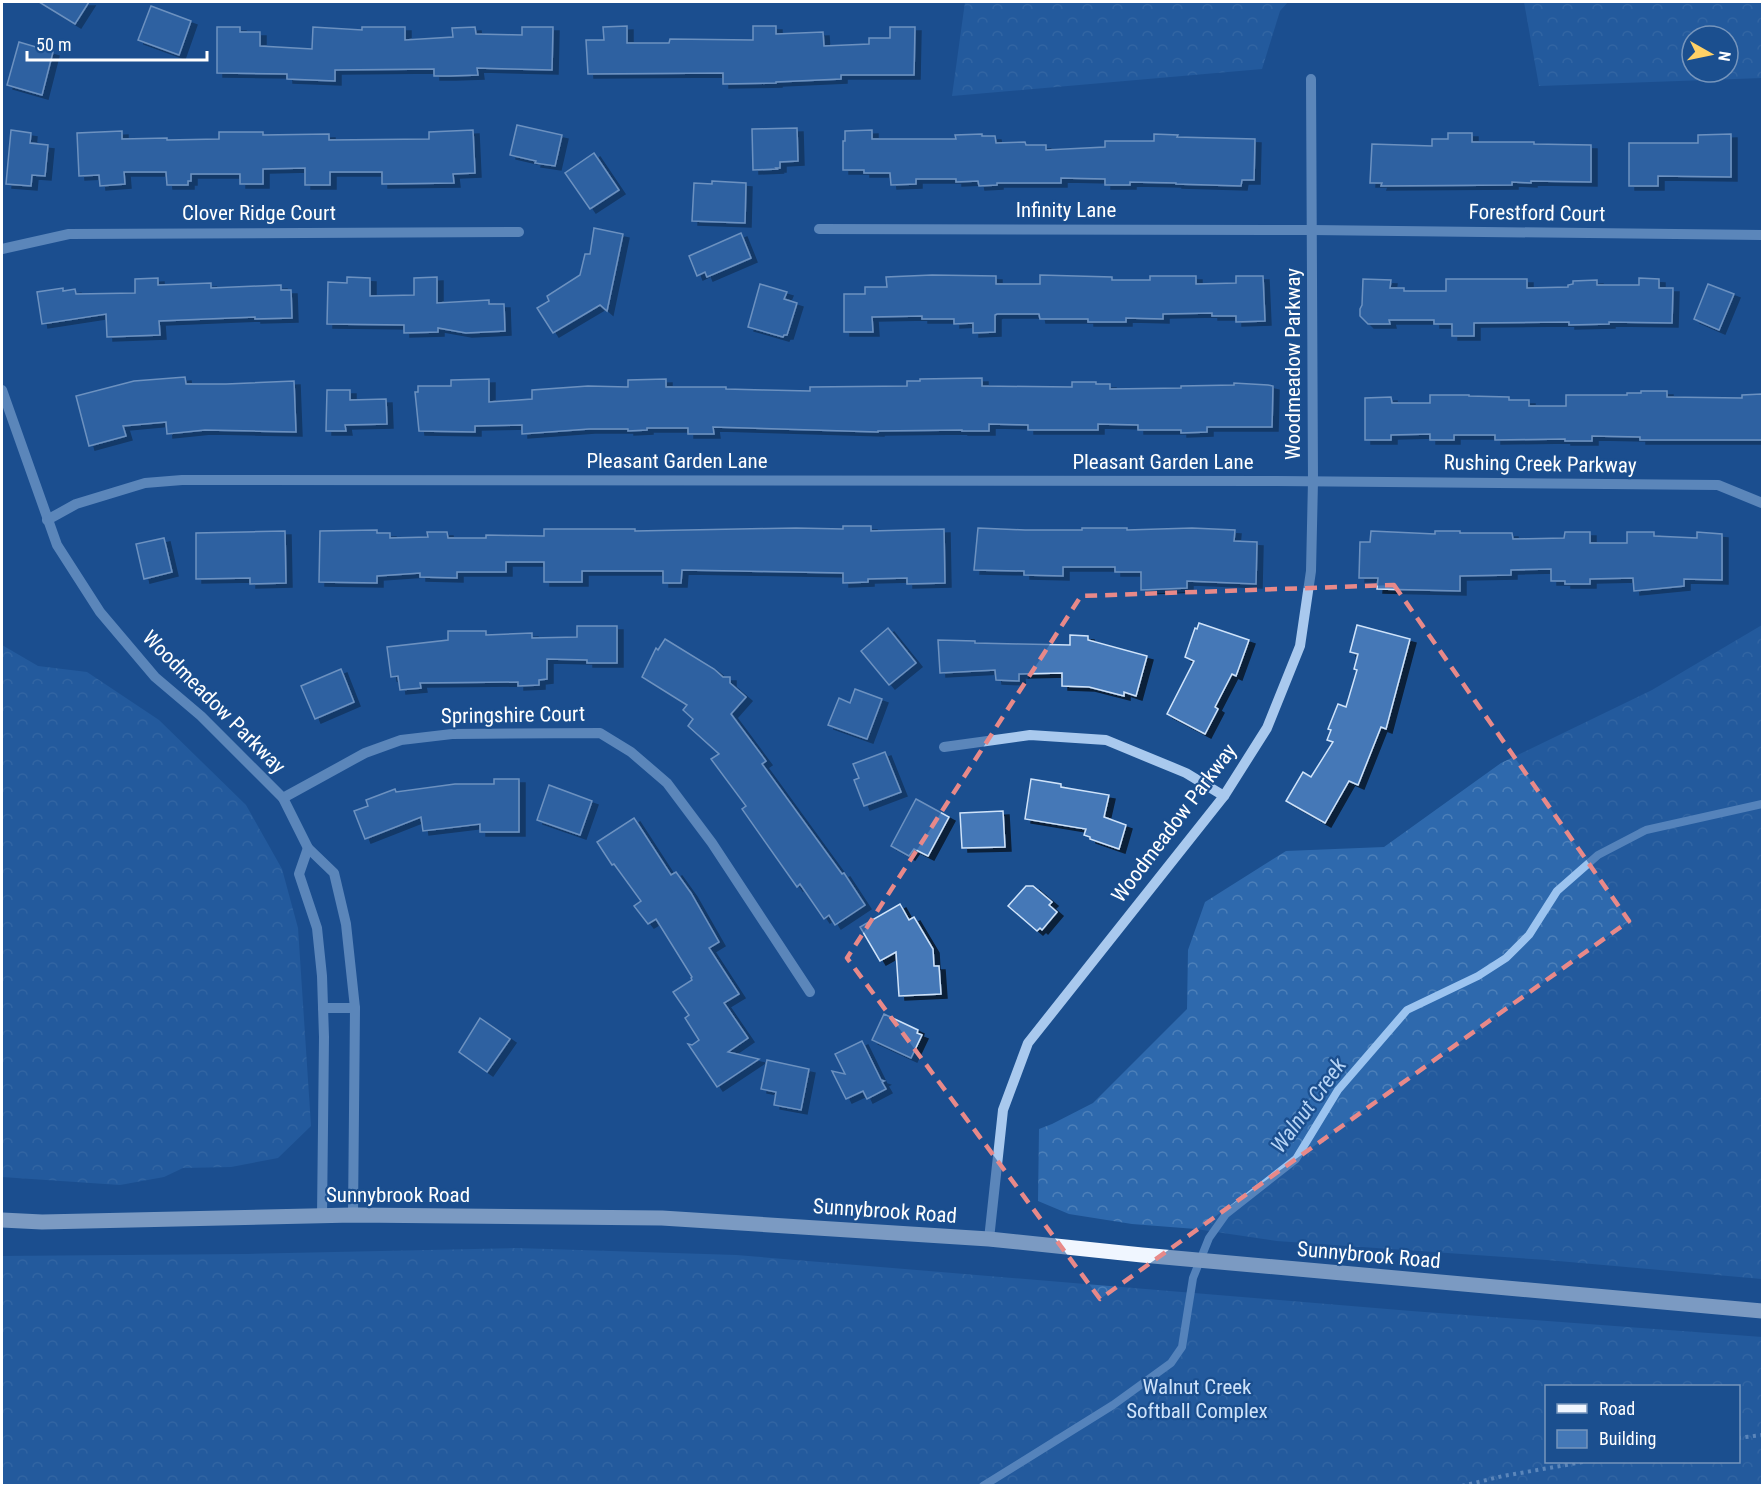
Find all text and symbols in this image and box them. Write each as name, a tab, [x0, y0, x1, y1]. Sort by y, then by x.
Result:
scale bar	[27, 24, 207, 62]
north arrow	[1680, 24, 1740, 84]
text: 50 m	[36, 34, 71, 55]
text: N	[1714, 50, 1734, 63]
street label: Infinity Lane	[1016, 198, 1116, 222]
street label: Forestford Court	[1468, 200, 1606, 226]
street label: Clover Ridge Court	[182, 201, 336, 225]
street label: Woodmeadow Parkway	[1281, 268, 1305, 460]
street label: Pleasant Garden Lane	[586, 449, 768, 473]
street label: Pleasant Garden Lane	[1072, 450, 1254, 474]
street label: Rushing Creek Parkway	[1443, 450, 1637, 478]
street label: Woodmeadow Parkway	[138, 626, 291, 779]
street label: Springshire Court	[441, 702, 585, 728]
street label: Woodmeadow Parkway	[1107, 739, 1242, 907]
water label: Walnut Creek	[1266, 1053, 1351, 1158]
street label: Sunnybrook Road	[326, 1183, 470, 1207]
street label: Sunnybrook Road	[812, 1194, 958, 1228]
street label: Sunnybrook Road	[1296, 1237, 1442, 1273]
park label: Walnut Creek Softball Complex	[1126, 1375, 1268, 1423]
legend	[1545, 1385, 1740, 1463]
text: Road	[1599, 1398, 1635, 1419]
text: Building	[1599, 1428, 1656, 1449]

